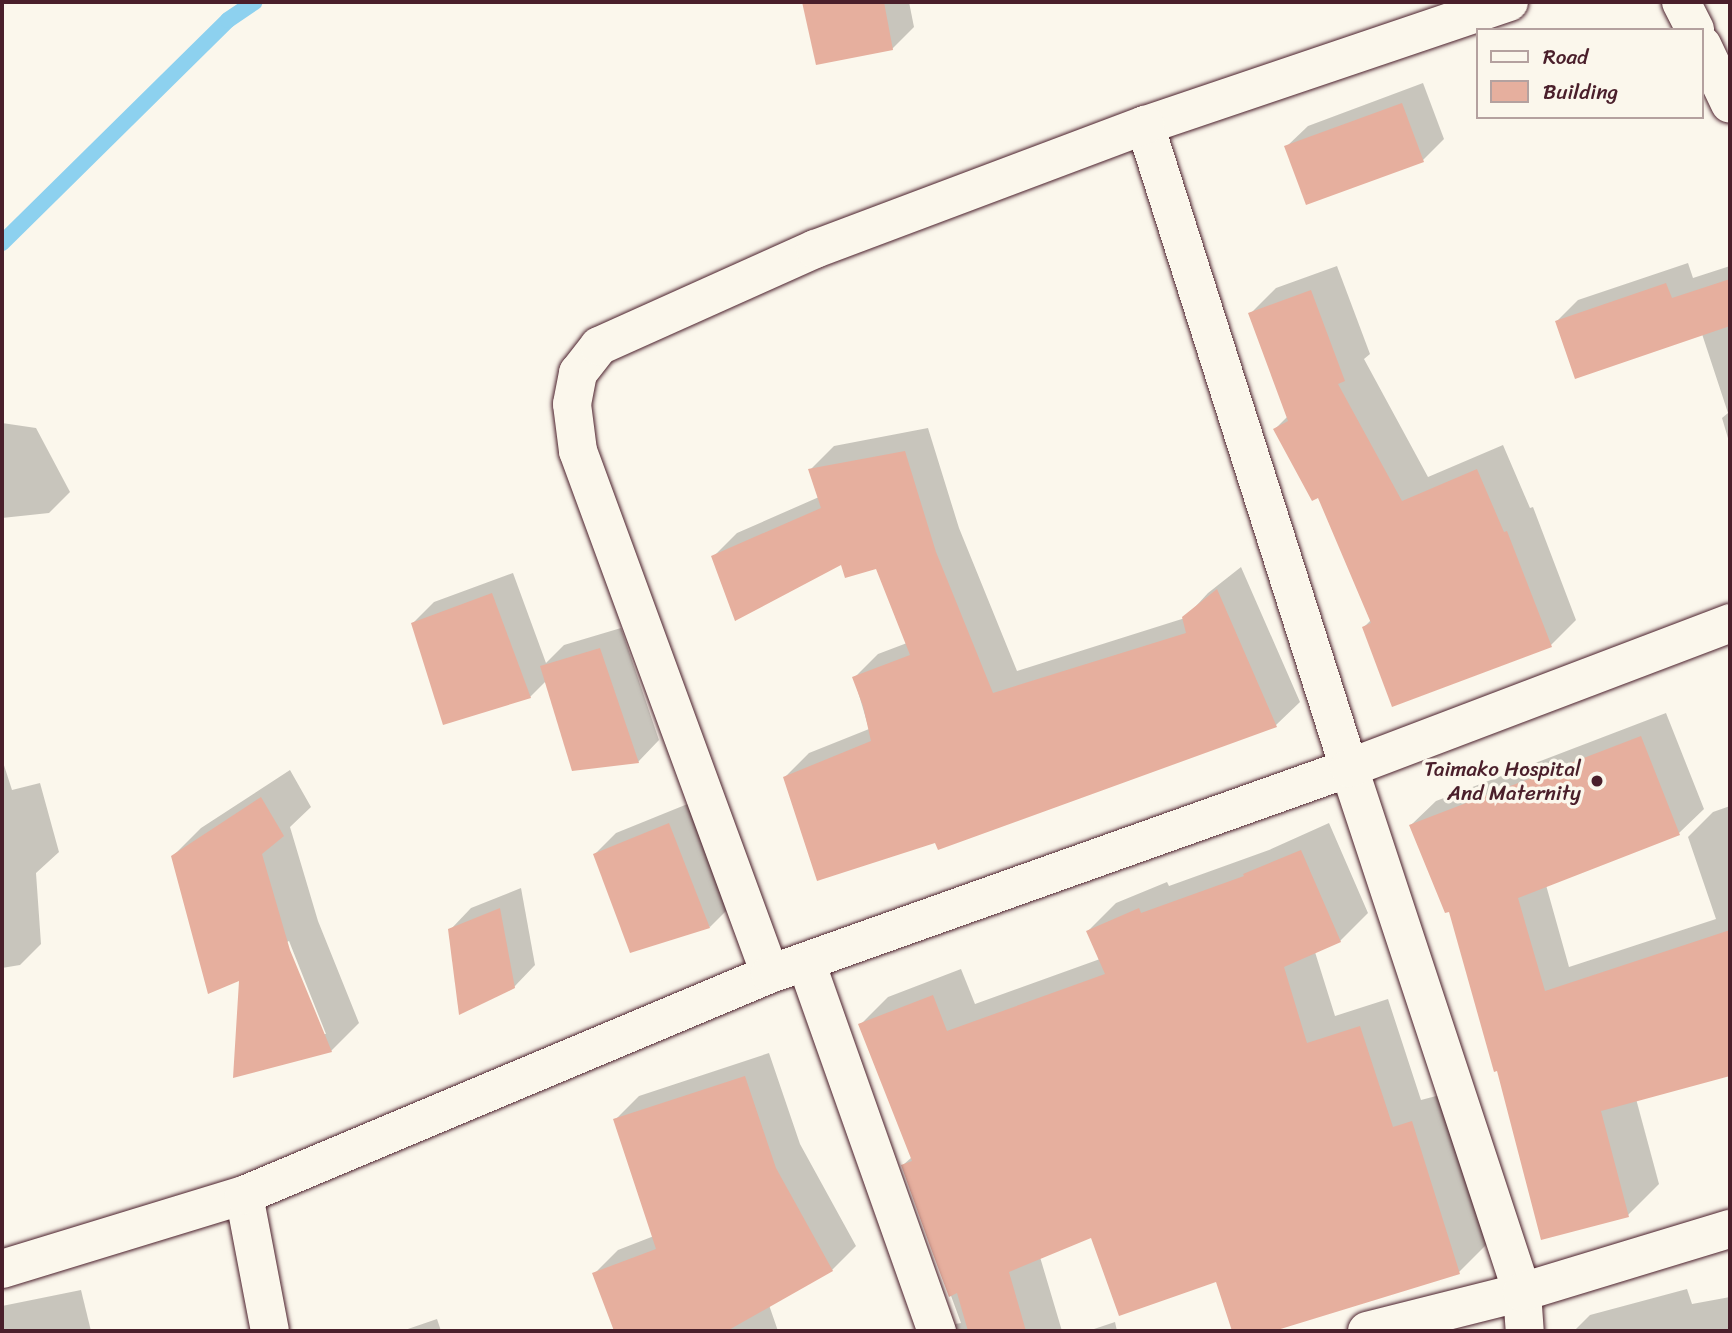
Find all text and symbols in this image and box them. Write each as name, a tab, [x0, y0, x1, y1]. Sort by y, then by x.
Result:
legend	[1476, 28, 1704, 119]
text: Road	[1543, 38, 1588, 76]
text: Building	[1543, 73, 1618, 111]
place label: Taimako Hospital And Maternity	[1424, 756, 1581, 806]
marker: Taimako Hospital And Maternity	[1587, 771, 1607, 791]

